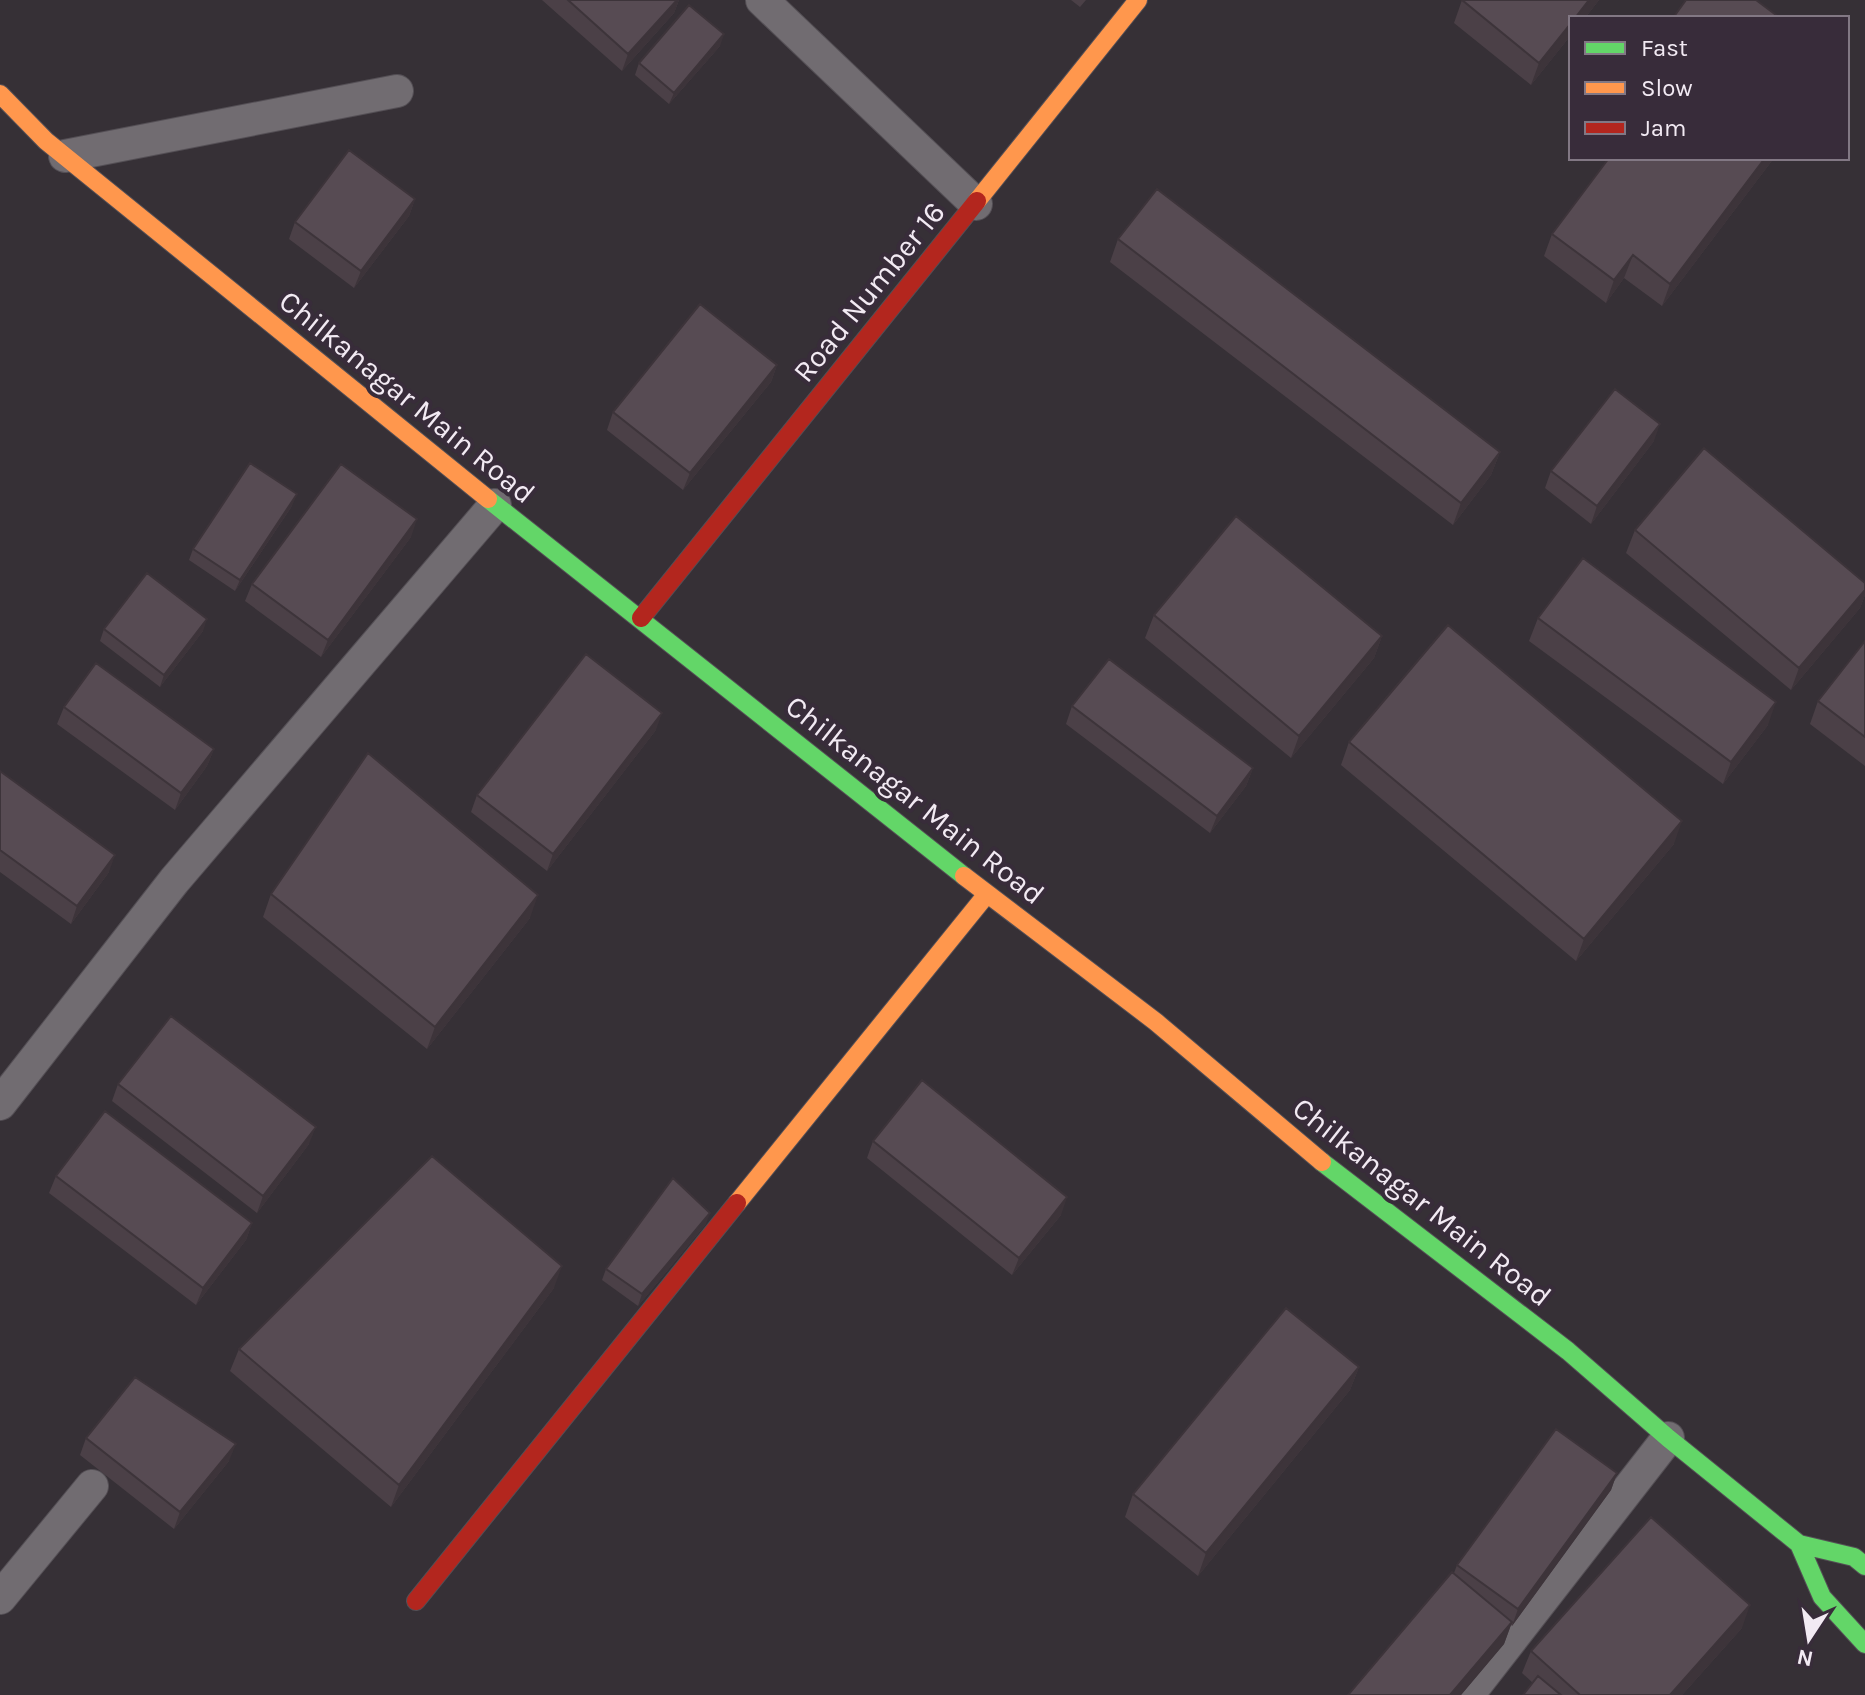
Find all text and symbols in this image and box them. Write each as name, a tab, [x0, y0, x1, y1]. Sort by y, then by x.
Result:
legend	[1569, 16, 1849, 160]
text: Fast	[1641, 34, 1688, 62]
text: Slow	[1641, 74, 1693, 102]
text: Jam	[1641, 114, 1686, 142]
street label: Road Number 16	[785, 195, 953, 389]
street label: Chilkanagar Main Road	[272, 283, 542, 511]
street label: Chilkanagar Main Road	[778, 688, 1052, 912]
street label: Chilkanagar Main Road	[1285, 1090, 1559, 1314]
north arrow	[1769, 1599, 1849, 1679]
text: N	[1795, 1643, 1815, 1672]

